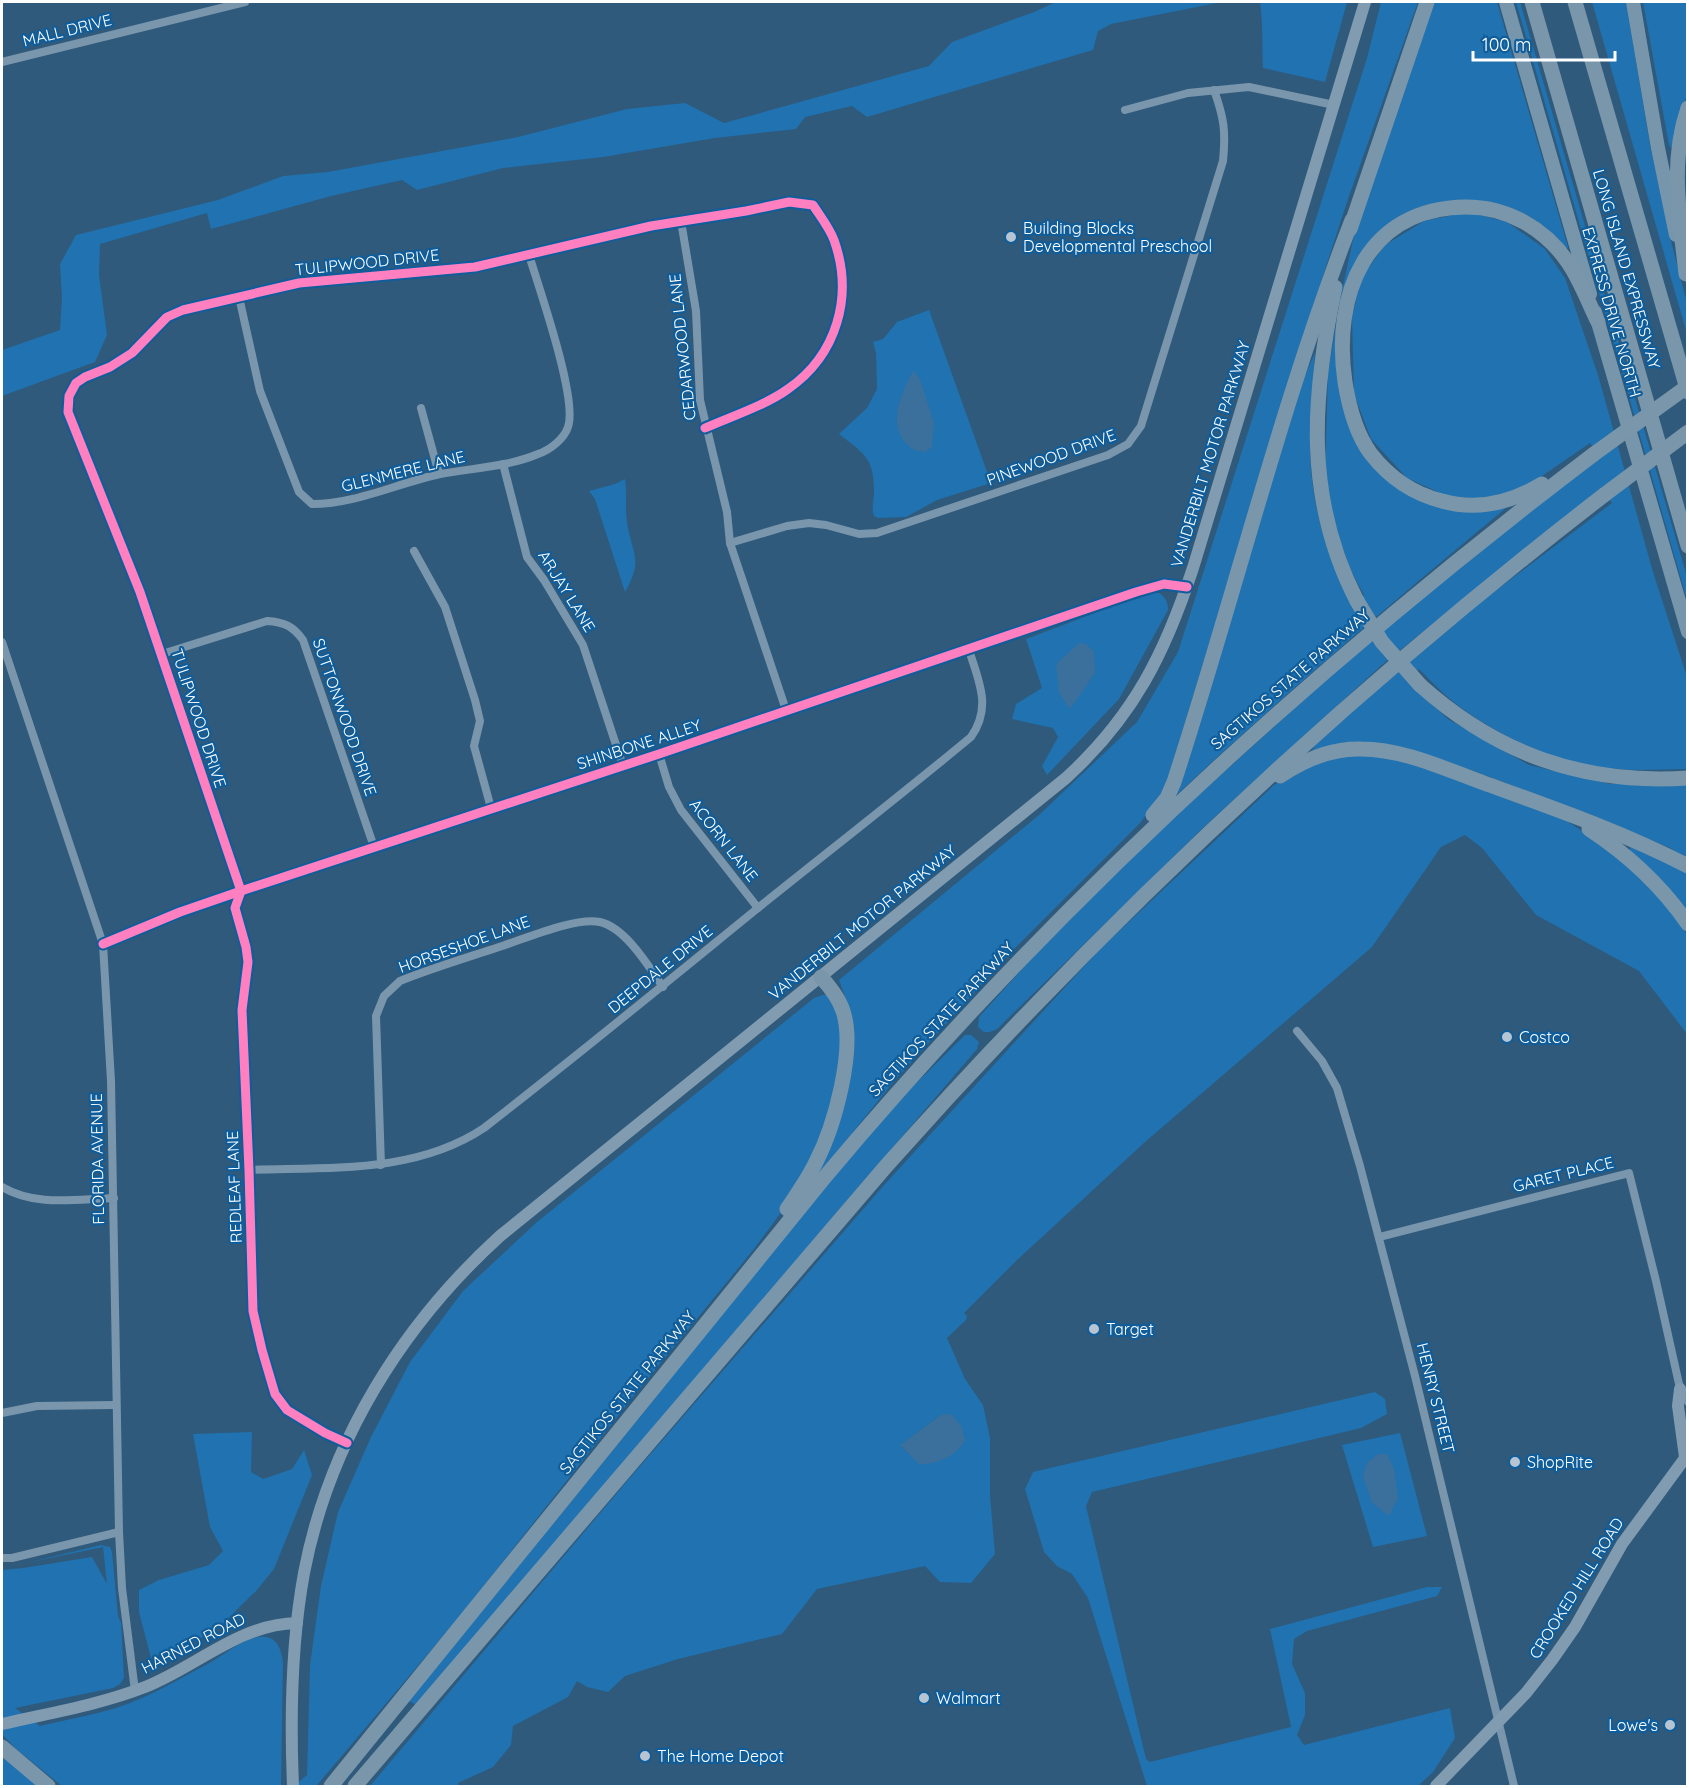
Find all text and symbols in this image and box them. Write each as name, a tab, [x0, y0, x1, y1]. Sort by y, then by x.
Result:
street label: MALL DRIVE	[20, 9, 114, 51]
scale bar	[1473, 24, 1616, 62]
text: 100 m	[1482, 33, 1531, 56]
street label: LONG ISLAND EXPRESSWAY	[1589, 167, 1665, 371]
place label: Building Blocks Developmental Preschool	[1023, 218, 1212, 256]
street label: EXPRESS DRIVE NORTH	[1578, 224, 1646, 400]
marker: Building Blocks Developmental Preschool	[1004, 230, 1018, 244]
street label: TULIPWOOD DRIVE	[294, 244, 440, 280]
street label: CEDARWOOD LANE	[664, 273, 700, 421]
street label: VANDERBILT MOTOR PARKWAY	[1166, 338, 1254, 570]
street label: PINEWOOD DRIVE	[984, 424, 1118, 490]
street label: GLENMERE LANE	[339, 446, 467, 496]
street label: ARJAY LANE	[534, 546, 600, 636]
street label: SAGTIKOS STATE PARKWAY	[1206, 604, 1374, 754]
street label: SUTTONWOOD DRIVE	[309, 635, 381, 799]
street label: TULIPWOOD DRIVE	[167, 646, 231, 790]
street label: SHINBONE ALLEY	[574, 714, 704, 773]
street label: ACORN LANE	[686, 795, 762, 885]
street label: VANDERBILT MOTOR PARKWAY	[764, 840, 960, 1004]
street label: HORSESHOE LANE	[396, 911, 532, 977]
street label: DEEPDALE DRIVE	[604, 921, 716, 1017]
street label: SAGTIKOS STATE PARKWAY	[864, 937, 1018, 1101]
place label: Costco	[1519, 1027, 1570, 1047]
marker: Costco	[1500, 1030, 1514, 1044]
street label: FLORIDA AVENUE	[86, 1093, 108, 1225]
street label: REDLEAF LANE	[222, 1131, 246, 1243]
street label: GARET PLACE	[1511, 1152, 1615, 1196]
street label: SAGTIKOS STATE PARKWAY	[555, 1306, 699, 1478]
place label: Target	[1106, 1319, 1154, 1339]
marker: Target	[1087, 1322, 1101, 1336]
street label: HENRY STREET	[1413, 1341, 1459, 1456]
place label: ShopRite	[1527, 1452, 1593, 1472]
marker: ShopRite	[1508, 1455, 1522, 1469]
street label: CROOKED HILL ROAD	[1524, 1514, 1628, 1662]
street label: HARNED ROAD	[138, 1608, 248, 1678]
place label: Walmart	[936, 1688, 1001, 1708]
marker: Walmart	[917, 1691, 931, 1705]
place label: Lowe's	[1608, 1715, 1658, 1735]
marker: Lowe's	[1663, 1718, 1677, 1732]
place label: The Home Depot	[657, 1746, 784, 1766]
marker: The Home Depot	[638, 1749, 652, 1763]

